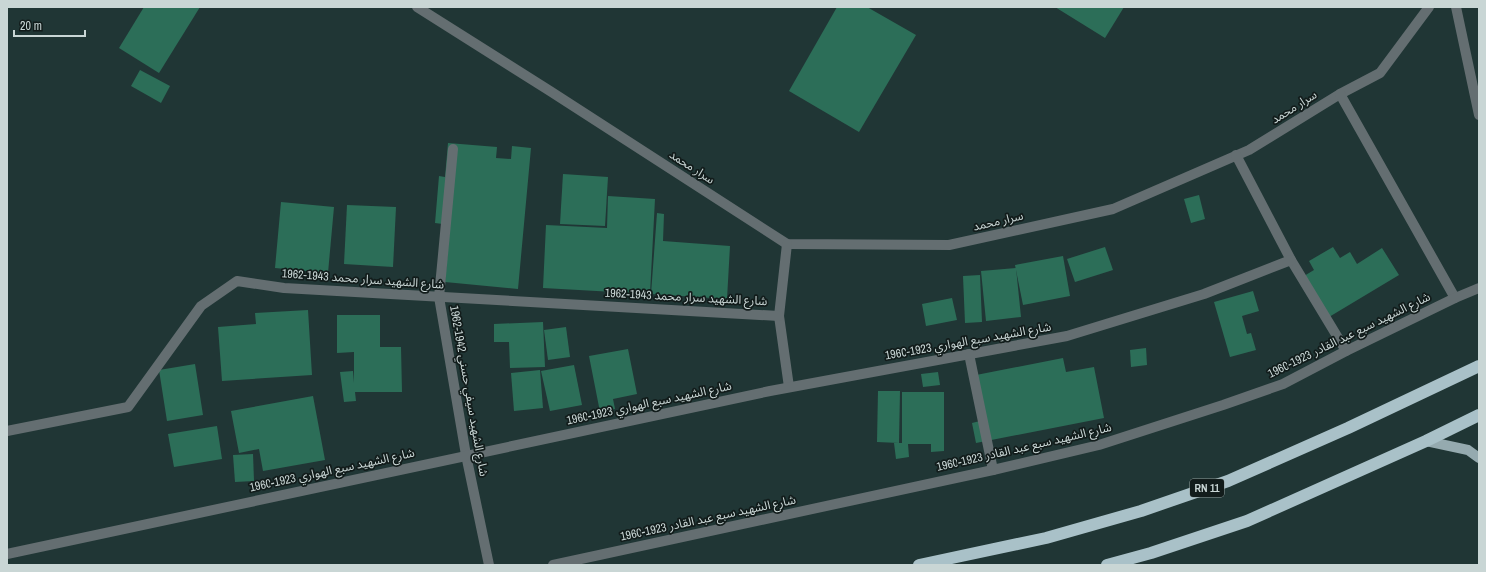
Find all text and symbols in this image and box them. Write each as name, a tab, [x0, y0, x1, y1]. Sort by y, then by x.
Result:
scale bar	[14, 12, 85, 38]
text: 20 m	[20, 18, 42, 34]
street label: سرار محمد	[1268, 87, 1320, 127]
street label: سرار محمد	[666, 146, 718, 188]
street label: سرار محمد	[971, 207, 1025, 235]
street label: شارع الشهيد سرار محمد 1943-1962	[281, 265, 445, 294]
street label: شارع الشهيد سرار محمد 1943-1962	[604, 285, 768, 310]
street label: شارع الشهيد سبع عبد القادر 1923-1960	[1265, 289, 1433, 382]
street label: شارع الشهيد سيفي حسني 1942-1962	[444, 304, 492, 478]
street label: شارع الشهيد سبع الهواري 1923-1960	[884, 318, 1053, 365]
street label: شارع الشهيد سبع الهواري 1923-1960	[565, 378, 733, 430]
street label: شارع الشهيد سبع عبد القادر 1923-1960	[935, 419, 1113, 476]
street label: شارع الشهيد سبع الهواري 1923-1960	[248, 445, 416, 497]
road number: RN 11	[1190, 479, 1224, 497]
street label: شارع الشهيد سبع عبد القادر 1923-1960	[619, 492, 798, 545]

